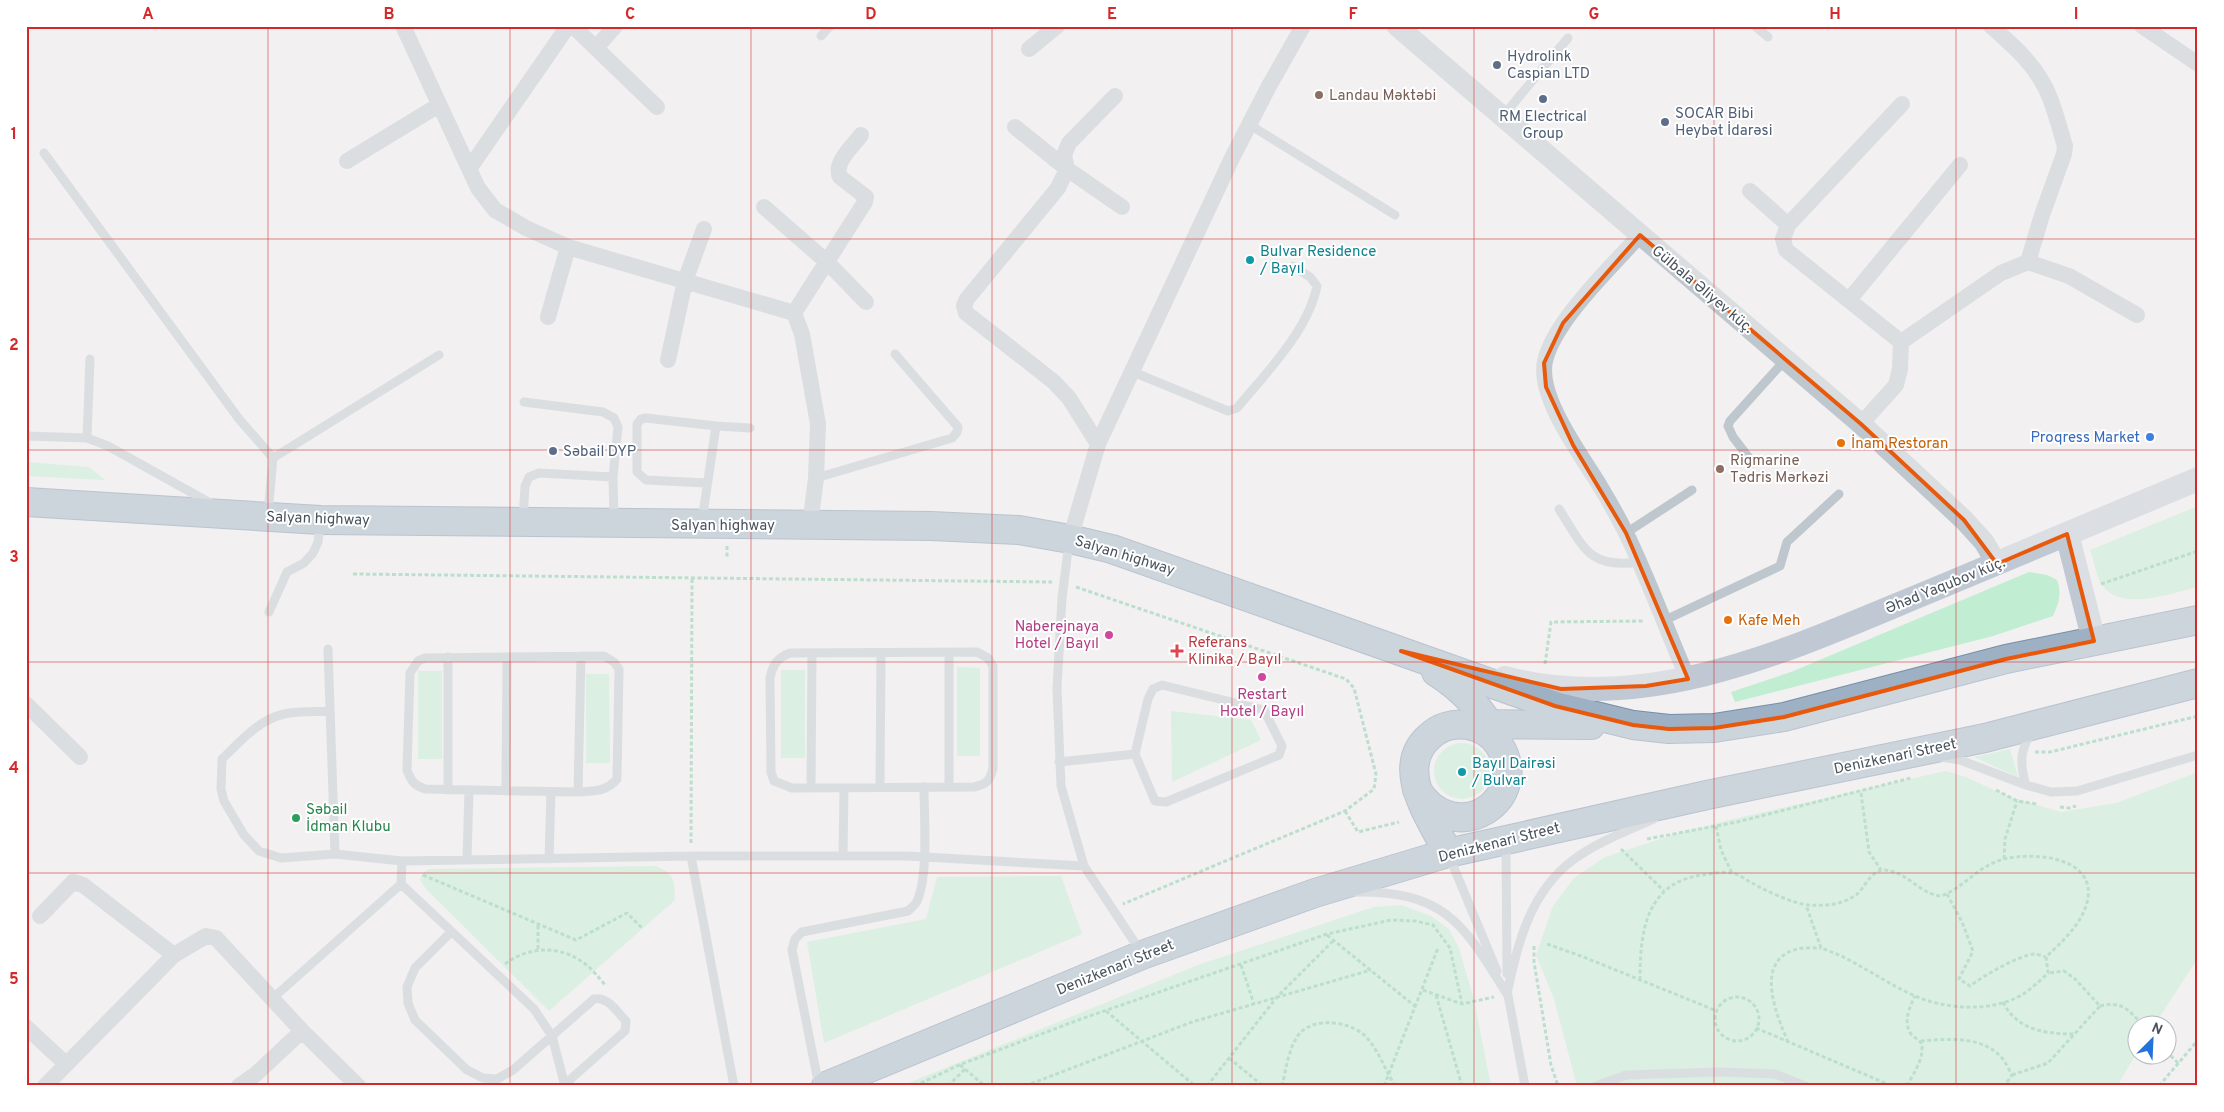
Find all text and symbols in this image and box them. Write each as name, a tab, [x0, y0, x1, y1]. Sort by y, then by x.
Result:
text: A	[142, 5, 154, 25]
text: B	[383, 5, 395, 25]
text: C	[625, 5, 635, 25]
text: D	[865, 5, 877, 25]
text: E	[1107, 5, 1117, 25]
text: F	[1348, 5, 1358, 25]
text: G	[1589, 5, 1599, 25]
text: H	[1829, 5, 1841, 25]
text: I	[2074, 5, 2078, 25]
place label: Hydrolink Caspian LTD	[1507, 48, 1590, 84]
marker: Hydrolink Caspian LTD	[1491, 59, 1503, 71]
place label: Landau Məktəbi	[1329, 87, 1436, 106]
marker: Landau Məktəbi	[1313, 89, 1325, 101]
marker: RM Electrical Group	[1537, 93, 1549, 105]
place label: SOCAR Bibi Heybət İdarəsi	[1675, 105, 1772, 141]
place label: RM Electrical Group	[1499, 108, 1587, 144]
marker: SOCAR Bibi Heybət İdarəsi	[1659, 116, 1671, 128]
text: 1	[11, 125, 17, 145]
street label: Gülbala Əliyev küç.	[1647, 242, 1757, 338]
place label: Bulvar Residence / Bayıl	[1259, 243, 1376, 279]
marker: Bulvar Residence / Bayıl	[1244, 254, 1256, 266]
text: 2	[9, 336, 19, 356]
place label: Proqress Market	[2030, 429, 2140, 448]
marker: Proqress Market	[2144, 431, 2156, 443]
place label: İnam Restoran	[1851, 434, 1948, 454]
marker: İnam Restoran	[1835, 437, 1847, 449]
place label: Səbail DYP	[563, 443, 636, 462]
marker: Səbail DYP	[547, 445, 559, 457]
place label: Rigmarine Tədris Mərkəzi	[1730, 452, 1829, 488]
marker: Rigmarine Tədris Mərkəzi	[1714, 463, 1726, 475]
street label: Salyan highway	[266, 508, 370, 531]
street label: Salyan highway	[671, 517, 775, 536]
street label: Salyan highway	[1072, 532, 1177, 581]
text: 3	[9, 548, 19, 568]
street label: Əhəd Yaqubov küç.	[1883, 554, 2008, 619]
place label: Kafe Meh	[1738, 612, 1800, 631]
marker: Kafe Meh	[1722, 614, 1734, 626]
place label: Naberejnaya Hotel / Bayıl	[1015, 618, 1099, 654]
marker: Naberejnaya Hotel / Bayıl	[1103, 629, 1115, 641]
place label: Referans Klinika / Bayıl	[1188, 634, 1281, 670]
marker: Referans Klinika / Bayıl	[1170, 644, 1184, 658]
marker: Restart Hotel / Bayıl	[1256, 671, 1268, 683]
place label: Restart Hotel / Bayıl	[1220, 686, 1304, 722]
street label: Denizkenari Street	[1832, 735, 1958, 780]
place label: Bayıl Dairəsi / Bulvar	[1471, 755, 1556, 791]
text: 4	[9, 759, 19, 779]
marker: Bayıl Dairəsi / Bulvar	[1456, 766, 1468, 778]
place label: Səbail İdman Klubu	[306, 801, 391, 837]
marker: Səbail İdman Klubu	[290, 812, 302, 824]
street label: Denizkenari Street	[1436, 819, 1562, 868]
street label: Denizkenari Street	[1054, 936, 1177, 1001]
text: 5	[9, 970, 19, 990]
north arrow	[2126, 1014, 2176, 1064]
text: N	[2149, 1020, 2165, 1039]

